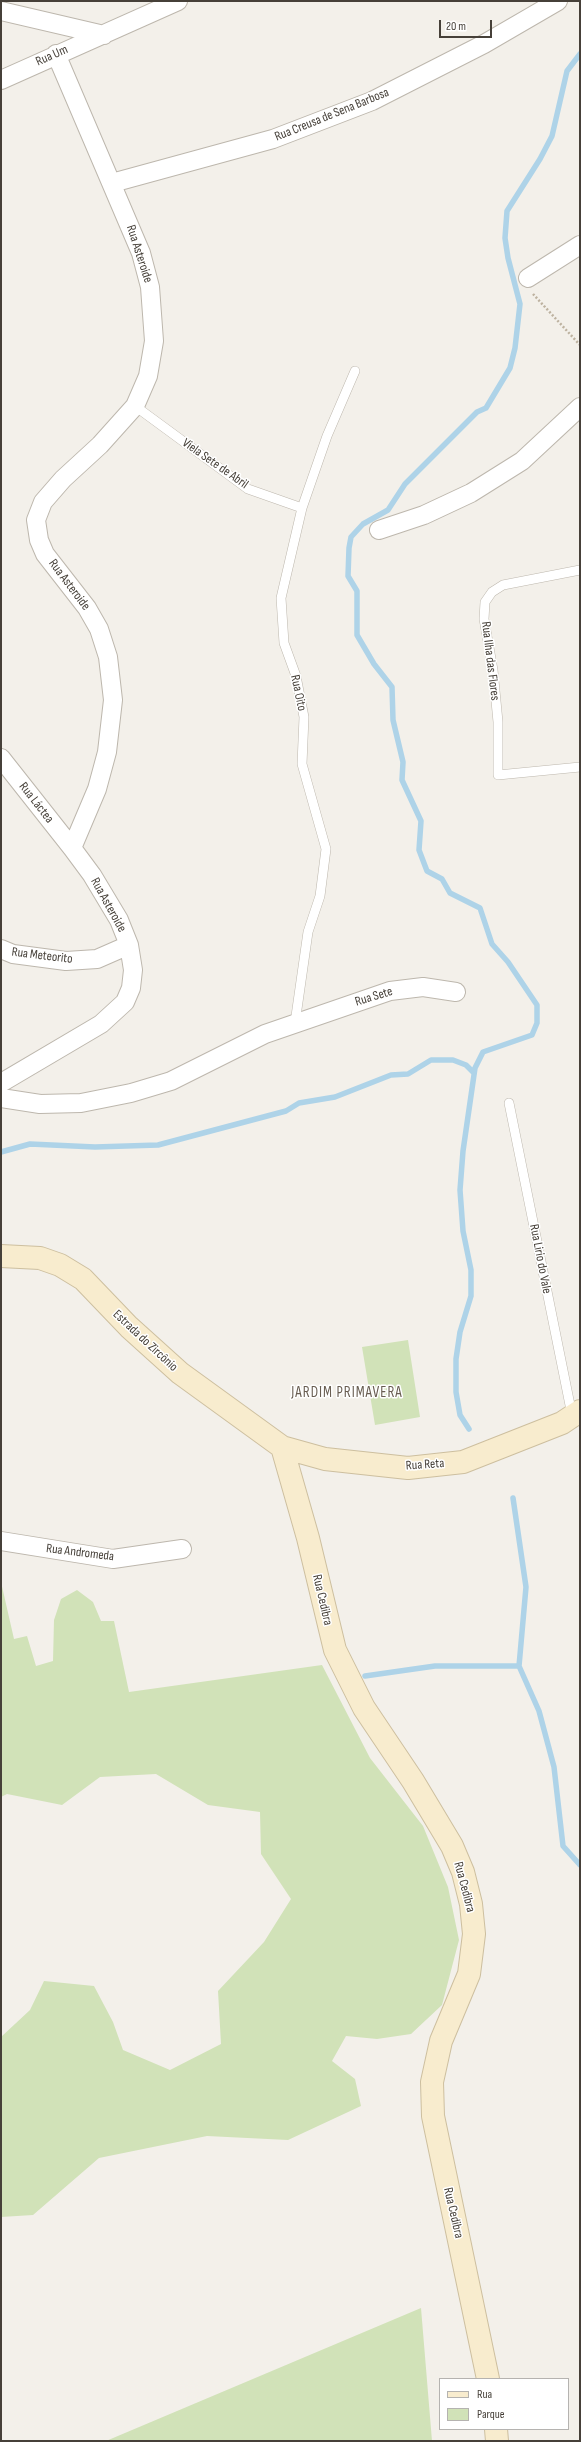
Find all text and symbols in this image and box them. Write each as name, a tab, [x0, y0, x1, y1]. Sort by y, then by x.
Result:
scale bar	[441, 12, 494, 38]
text: 20 m	[446, 19, 466, 34]
street label: Rua Um	[34, 42, 70, 70]
street label: Rua Creusa de Sena Barbosa	[273, 85, 391, 145]
street label: Rua Asteroide	[122, 223, 156, 285]
street label: Viela Sete de Abril	[179, 435, 251, 493]
street label: Rua Asteroide	[45, 556, 93, 614]
street label: Rua Ilha das Flores	[477, 621, 503, 701]
street label: Rua Oito	[287, 673, 309, 713]
street label: Rua Láctea	[15, 779, 57, 827]
street label: Rua Asteroide	[87, 875, 129, 935]
street label: Rua Meteorito	[11, 945, 73, 967]
street label: Rua Sete	[353, 984, 395, 1010]
street label: Rua Lirio do Vale	[526, 1223, 554, 1295]
street label: Estrada do Zircônio	[109, 1307, 181, 1375]
district label: JARDIM PRIMAVERA	[291, 1384, 403, 1402]
street label: Rua Reta	[405, 1456, 445, 1474]
street label: Rua Andromeda	[45, 1541, 115, 1565]
street label: Rua Cedibra	[309, 1573, 335, 1627]
street label: Rua Cedibra	[450, 1860, 478, 1914]
street label: Rua Cedibra	[440, 2186, 466, 2240]
legend	[439, 2378, 569, 2430]
text: Rua	[477, 2387, 492, 2402]
text: Parque	[477, 2407, 505, 2422]

